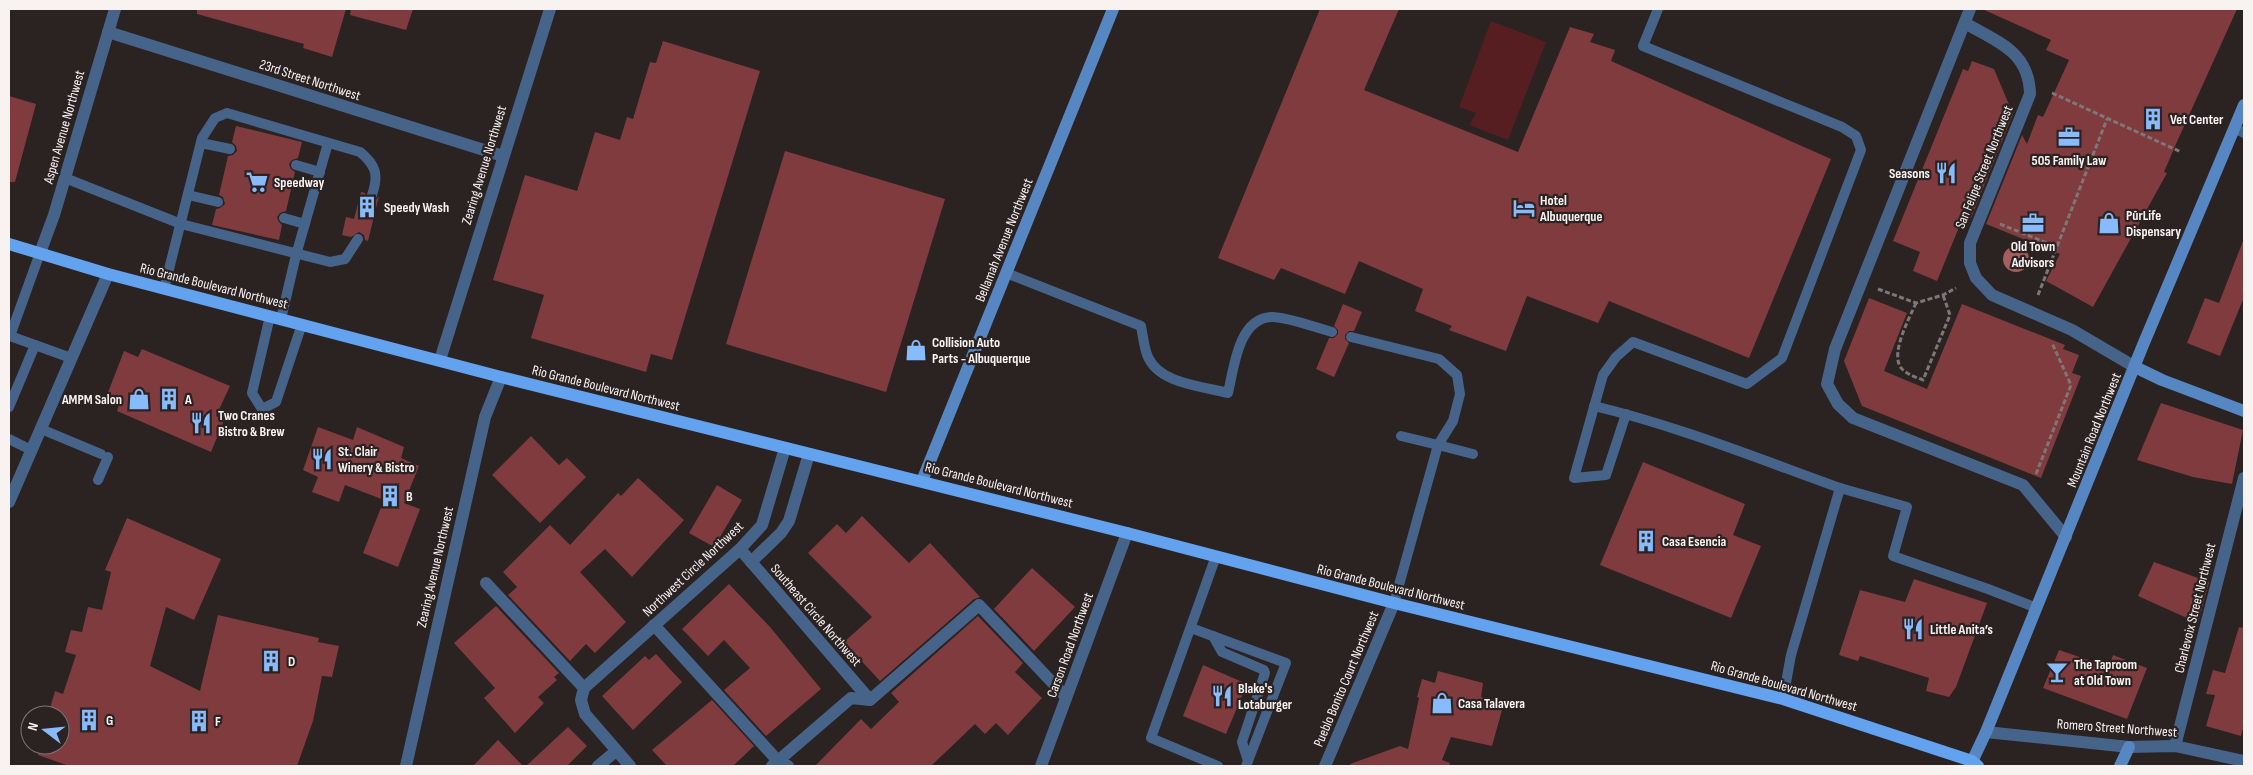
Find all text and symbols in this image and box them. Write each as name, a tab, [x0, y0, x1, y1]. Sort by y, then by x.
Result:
street label: 23rd Street Northwest	[257, 56, 363, 104]
street label: Aspen Avenue Northwest	[39, 68, 88, 187]
street label: Zearing Avenue Northwest	[458, 103, 510, 227]
street label: San Felipe Street Northwest	[1952, 103, 2016, 231]
building icon: Vet Center	[2140, 106, 2166, 132]
place label: Vet Center	[2170, 111, 2224, 128]
office icon: 505 Family Law	[2056, 124, 2082, 150]
place label: 505 Family Law	[2032, 152, 2107, 169]
restaurant icon: Seasons	[1933, 160, 1959, 186]
place label: Seasons	[1889, 165, 1930, 182]
supermarket icon: Speedway	[244, 169, 270, 195]
place label: Speedway	[274, 174, 324, 191]
street label: Bellamah Avenue Northwest	[971, 176, 1037, 304]
place label: Hotel Albuquerque	[1539, 192, 1602, 225]
building icon: Speedy Wash	[354, 194, 380, 220]
hotel icon: Hotel Albuquerque	[1511, 195, 1537, 221]
place label: Speedy Wash	[384, 199, 449, 216]
place label: PūrLife Dispensary	[2126, 207, 2181, 240]
office icon: Old Town Advisors	[2020, 210, 2046, 236]
shop icon: PūrLife Dispensary	[2096, 210, 2122, 236]
place label: Old Town Advisors	[2011, 238, 2055, 271]
street label: Rio Grande Boulevard Northwest	[138, 259, 290, 313]
place label: Collision Auto Parts - Albuquerque	[932, 334, 1031, 367]
shop icon: Collision Auto Parts - Albuquerque	[903, 337, 929, 363]
street label: Rio Grande Boulevard Northwest	[530, 361, 682, 415]
street label: Mountain Road Northwest	[2063, 370, 2125, 490]
shop icon: AMPM Salon	[126, 386, 152, 412]
building icon: A	[156, 386, 182, 412]
place label: AMPM Salon	[61, 391, 122, 408]
place label: A	[184, 391, 192, 408]
place label: Two Cranes Bistro & Brew	[218, 407, 285, 440]
restaurant icon: Two Cranes Bistro & Brew	[188, 410, 214, 436]
place label: St. Clair Winery & Bistro	[338, 443, 415, 476]
restaurant icon: St. Clair Winery & Bistro	[309, 446, 335, 472]
street label: Rio Grande Boulevard Northwest	[923, 458, 1075, 512]
building icon: B	[377, 483, 403, 509]
place label: B	[406, 488, 413, 505]
street label: Zearing Avenue Northwest	[413, 505, 457, 629]
street label: Northwest Circle Northwest	[639, 518, 747, 620]
building icon: Casa Esencia	[1633, 528, 1659, 554]
place label: Casa Esencia	[1662, 533, 1726, 550]
street label: Charlevoix Street Northwest	[2171, 541, 2219, 675]
street label: Southeast Circle Northwest	[767, 560, 865, 670]
street label: Rio Grande Boulevard Northwest	[1315, 560, 1467, 614]
street label: Carson Road Northwest	[1043, 590, 1097, 700]
street label: Pueblo Bonito Court Northwest	[1310, 609, 1382, 749]
restaurant icon: Little Anita’s	[1900, 616, 1926, 642]
place label: Little Anita’s	[1930, 621, 1993, 638]
building icon: D	[258, 648, 284, 674]
place label: D	[288, 653, 295, 670]
place label: The Taproom at Old Town	[2074, 656, 2137, 689]
street label: Rio Grande Boulevard Northwest	[1709, 657, 1859, 715]
bar icon: The Taproom at Old Town	[2044, 659, 2070, 685]
place label: Blake's Lotaburger	[1238, 680, 1293, 713]
restaurant icon: Blake's Lotaburger	[1209, 683, 1235, 709]
shop icon: Casa Talavera	[1429, 690, 1455, 716]
place label: Casa Talavera	[1458, 695, 1525, 712]
north arrow	[20, 705, 70, 755]
building icon: G	[76, 707, 102, 733]
building icon: F	[186, 708, 212, 734]
place label: G	[106, 712, 113, 729]
place label: F	[215, 713, 221, 730]
street label: Romero Street Northwest	[2056, 715, 2178, 741]
text: N	[24, 721, 42, 732]

